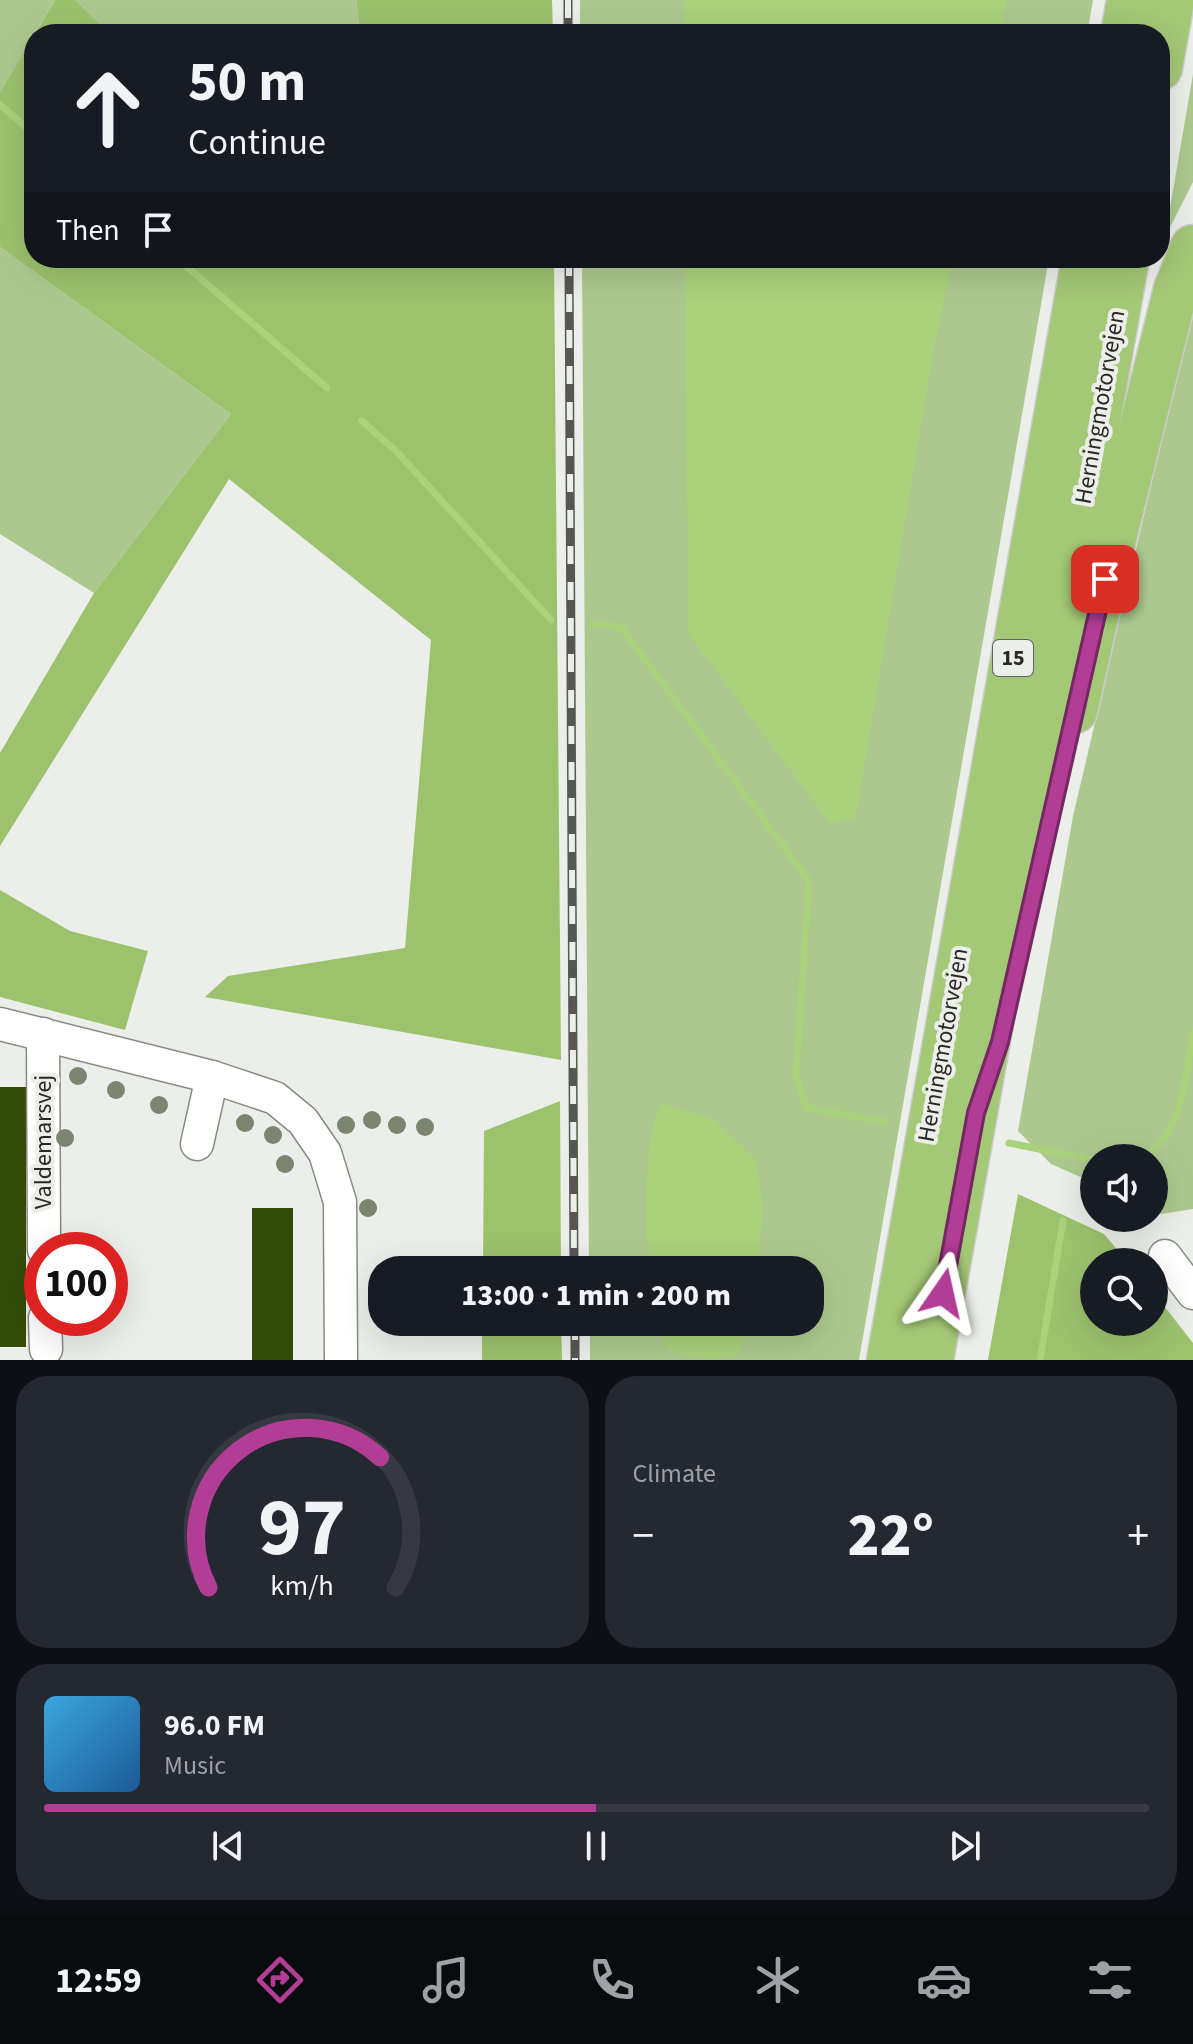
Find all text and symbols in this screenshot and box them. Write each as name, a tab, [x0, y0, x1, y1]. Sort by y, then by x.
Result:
text: 50 m	[188, 43, 306, 122]
icon: ahead	[56, 56, 160, 160]
text: Continue	[188, 117, 326, 168]
icon: arrive	[136, 208, 180, 252]
text: Then	[56, 209, 120, 252]
street label: Herningmotorvejen	[1066, 307, 1134, 507]
pin	[1071, 545, 1139, 613]
icon: arrive	[1083, 557, 1127, 601]
road number: 15	[993, 640, 1033, 676]
street label: Herningmotorvejen	[909, 945, 977, 1145]
street label: Valdemarsvej	[26, 1075, 61, 1209]
map controls	[1080, 1144, 1168, 1336]
button: sound	[1080, 1144, 1168, 1232]
speed limit sign: 100	[24, 1232, 128, 1336]
button: search	[1080, 1248, 1168, 1336]
position arrow	[901, 1251, 985, 1335]
text: 13:00 · 1 min · 200 m	[461, 1274, 731, 1317]
text: Climate	[633, 1455, 716, 1492]
text: 97	[258, 1469, 346, 1587]
text: 22°	[848, 1494, 934, 1579]
text: −	[633, 1505, 654, 1568]
text: +	[1127, 1505, 1149, 1568]
text: km/h	[271, 1566, 334, 1606]
text: 96.0 FM	[164, 1704, 265, 1747]
text: Music	[164, 1747, 226, 1784]
icon: previous	[206, 1824, 250, 1868]
icon: pause	[574, 1824, 618, 1868]
icon: next	[943, 1824, 987, 1868]
icon: directions	[252, 1952, 308, 2008]
icon: music	[418, 1952, 474, 2008]
icon: phone	[584, 1952, 640, 2008]
icon: climate	[750, 1952, 806, 2008]
icon: car	[916, 1952, 972, 2008]
icon: filters	[1082, 1952, 1138, 2008]
text: 12:59	[55, 1955, 142, 2006]

